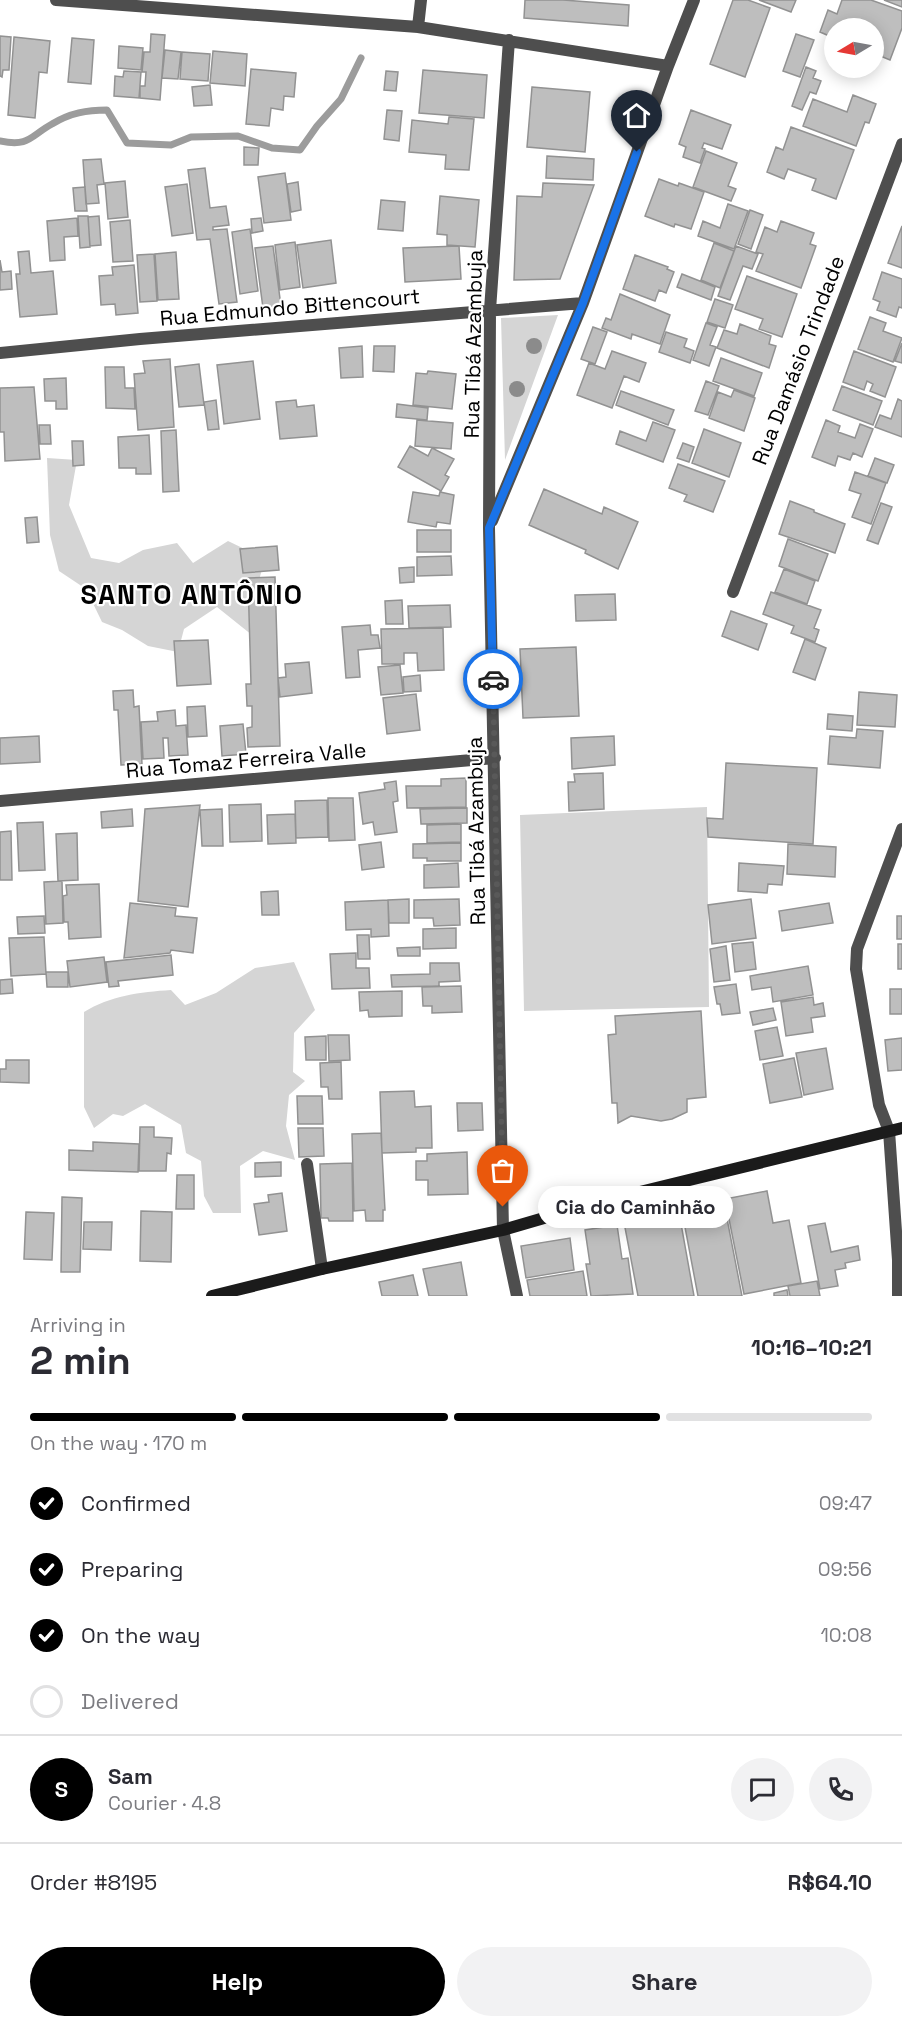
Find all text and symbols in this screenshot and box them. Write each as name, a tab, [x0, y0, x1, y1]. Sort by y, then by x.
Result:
north arrow	[824, 18, 884, 78]
map controls	[824, 18, 884, 78]
pin	[611, 90, 662, 152]
icon: home	[620, 99, 653, 132]
street label: Rua Tibá Azambuja	[458, 249, 488, 439]
street label: Rua Damásio Trindade	[746, 252, 850, 468]
street label: Rua Edmundo Bittencourt	[159, 282, 421, 332]
district label: SANTO ANTÔNIO	[80, 577, 304, 612]
courier	[463, 649, 523, 709]
icon: car	[477, 663, 510, 696]
street label: Rua Tomaz Ferreira Valle	[125, 736, 367, 784]
street label: Rua Tibá Azambuja	[461, 736, 491, 926]
pin	[477, 1145, 528, 1207]
icon: bag	[486, 1154, 519, 1187]
callout: Cia do Caminhão	[539, 1186, 734, 1228]
text: Cia do Caminhão	[556, 1194, 716, 1220]
text: Arriving in	[30, 1312, 126, 1338]
text: 10:16–10:21	[751, 1333, 872, 1361]
text: 2 min	[30, 1336, 131, 1385]
text: On the way · 170 m	[30, 1430, 207, 1456]
icon: check	[30, 1487, 63, 1520]
text: Confirmed	[81, 1489, 191, 1517]
text: 09:47	[819, 1490, 872, 1516]
icon: check	[30, 1553, 63, 1586]
text: Preparing	[81, 1555, 183, 1583]
text: 09:56	[818, 1556, 872, 1582]
icon: check	[30, 1619, 63, 1652]
text: On the way	[81, 1621, 200, 1649]
text: 10:08	[820, 1622, 872, 1648]
text: Delivered	[81, 1687, 179, 1715]
button: chat	[731, 1758, 794, 1821]
button: phone	[809, 1758, 872, 1821]
text: Sam	[108, 1762, 153, 1790]
text: S	[55, 1775, 68, 1803]
text: Courier · 4.8	[108, 1790, 221, 1816]
text: Order #8195	[30, 1868, 157, 1896]
text: R$64.10	[788, 1868, 872, 1896]
button: Help	[30, 1947, 445, 2016]
button: Share	[457, 1947, 872, 2016]

